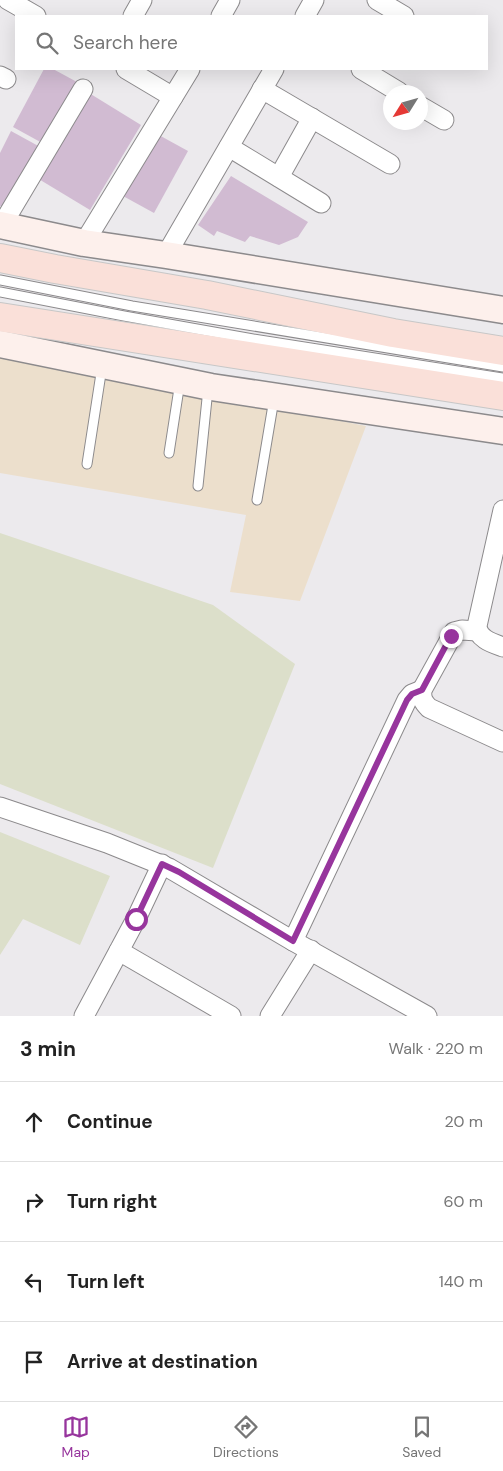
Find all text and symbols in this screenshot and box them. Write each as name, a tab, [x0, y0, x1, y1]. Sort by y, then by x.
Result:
search box	[15, 15, 488, 70]
icon: search	[33, 29, 61, 57]
text: Search here	[73, 30, 178, 55]
north arrow	[383, 85, 428, 130]
route end	[440, 625, 463, 648]
route start	[125, 908, 148, 931]
text: 3 min	[20, 1035, 76, 1063]
text: Walk · 220 m	[389, 1038, 483, 1059]
icon: ahead	[20, 1108, 48, 1136]
text: Continue	[67, 1109, 153, 1134]
text: 20 m	[444, 1111, 483, 1132]
icon: right	[20, 1188, 48, 1216]
text: Turn right	[67, 1189, 157, 1214]
text: 60 m	[443, 1191, 483, 1212]
icon: left	[20, 1268, 48, 1296]
text: Turn left	[67, 1269, 145, 1294]
text: 140 m	[439, 1271, 483, 1292]
icon: arrive	[20, 1348, 48, 1376]
text: Arrive at destination	[67, 1349, 258, 1374]
tab: Map	[62, 1413, 90, 1461]
tab: Directions	[213, 1413, 279, 1461]
tab: Saved	[402, 1413, 441, 1461]

